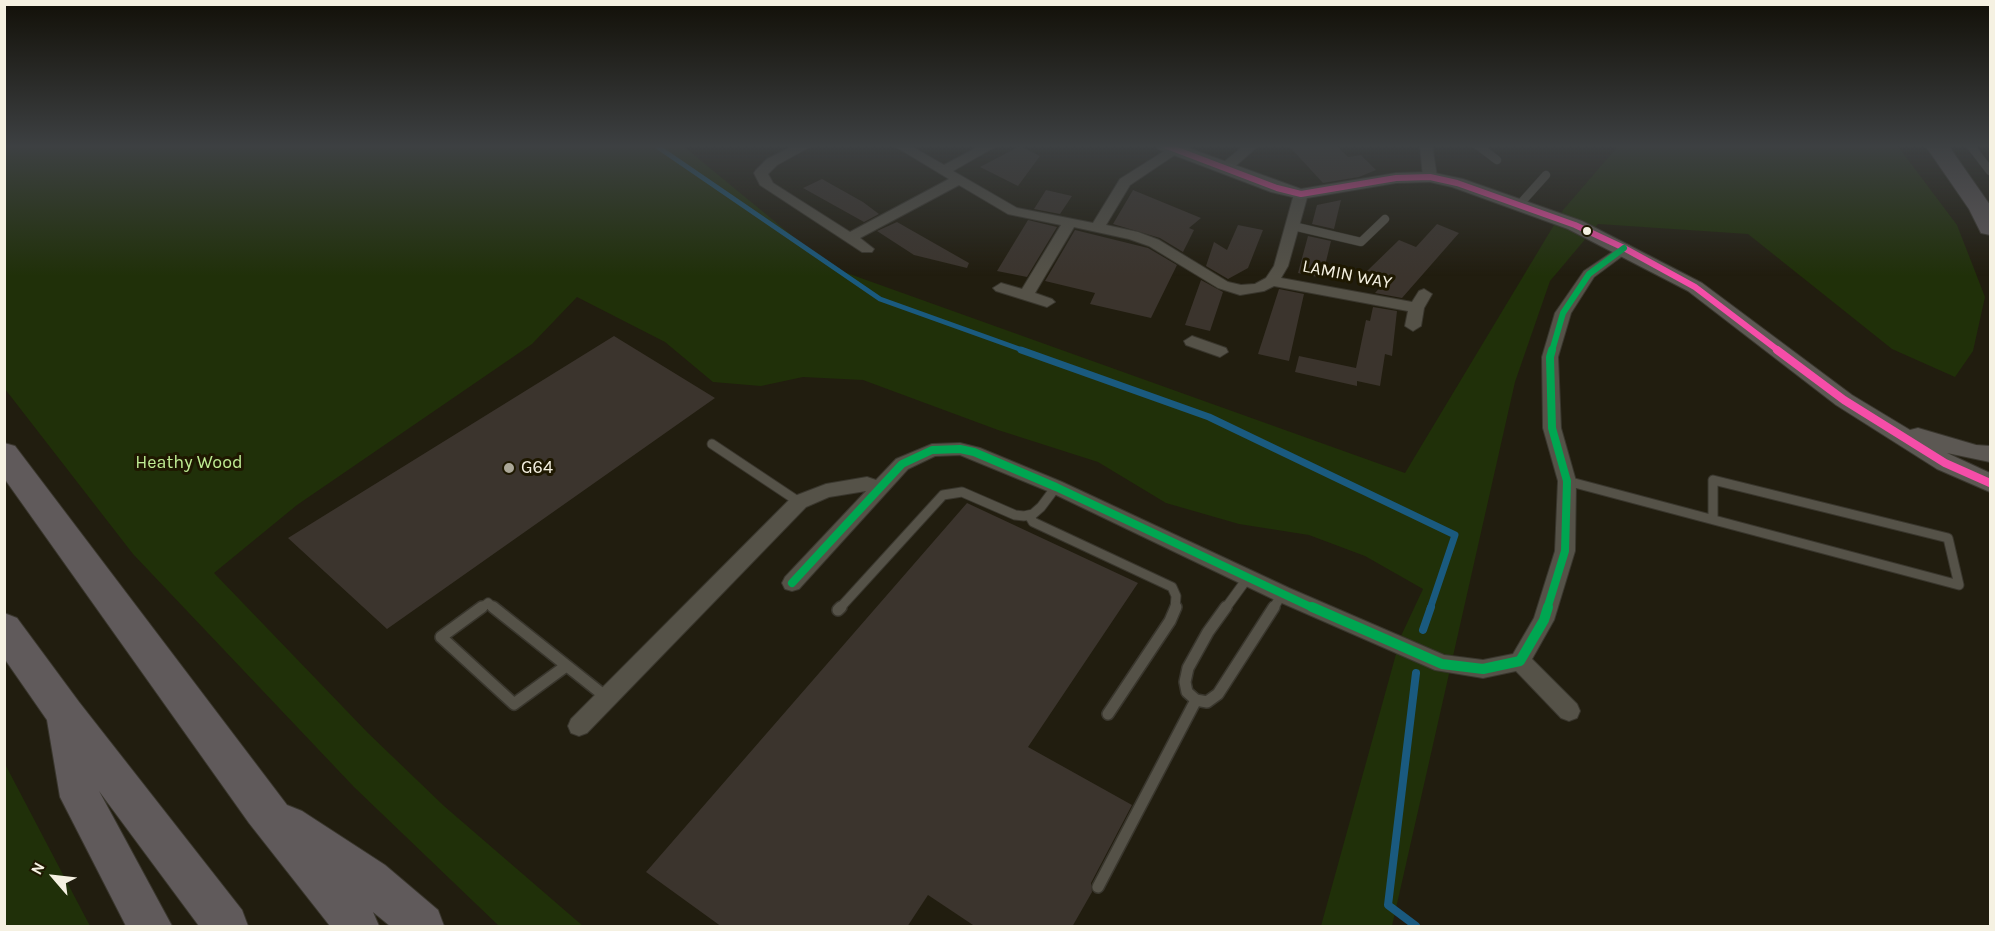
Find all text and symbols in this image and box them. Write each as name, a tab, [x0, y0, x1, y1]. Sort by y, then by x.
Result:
unlabelled marker	[1581, 225, 1593, 237]
street label: LAMIN WAY	[1300, 256, 1394, 294]
park label: Heathy Wood	[135, 452, 243, 474]
place label: G64	[521, 457, 553, 479]
marker: G64	[502, 461, 516, 475]
north arrow	[24, 847, 84, 907]
text: N	[27, 859, 49, 878]

